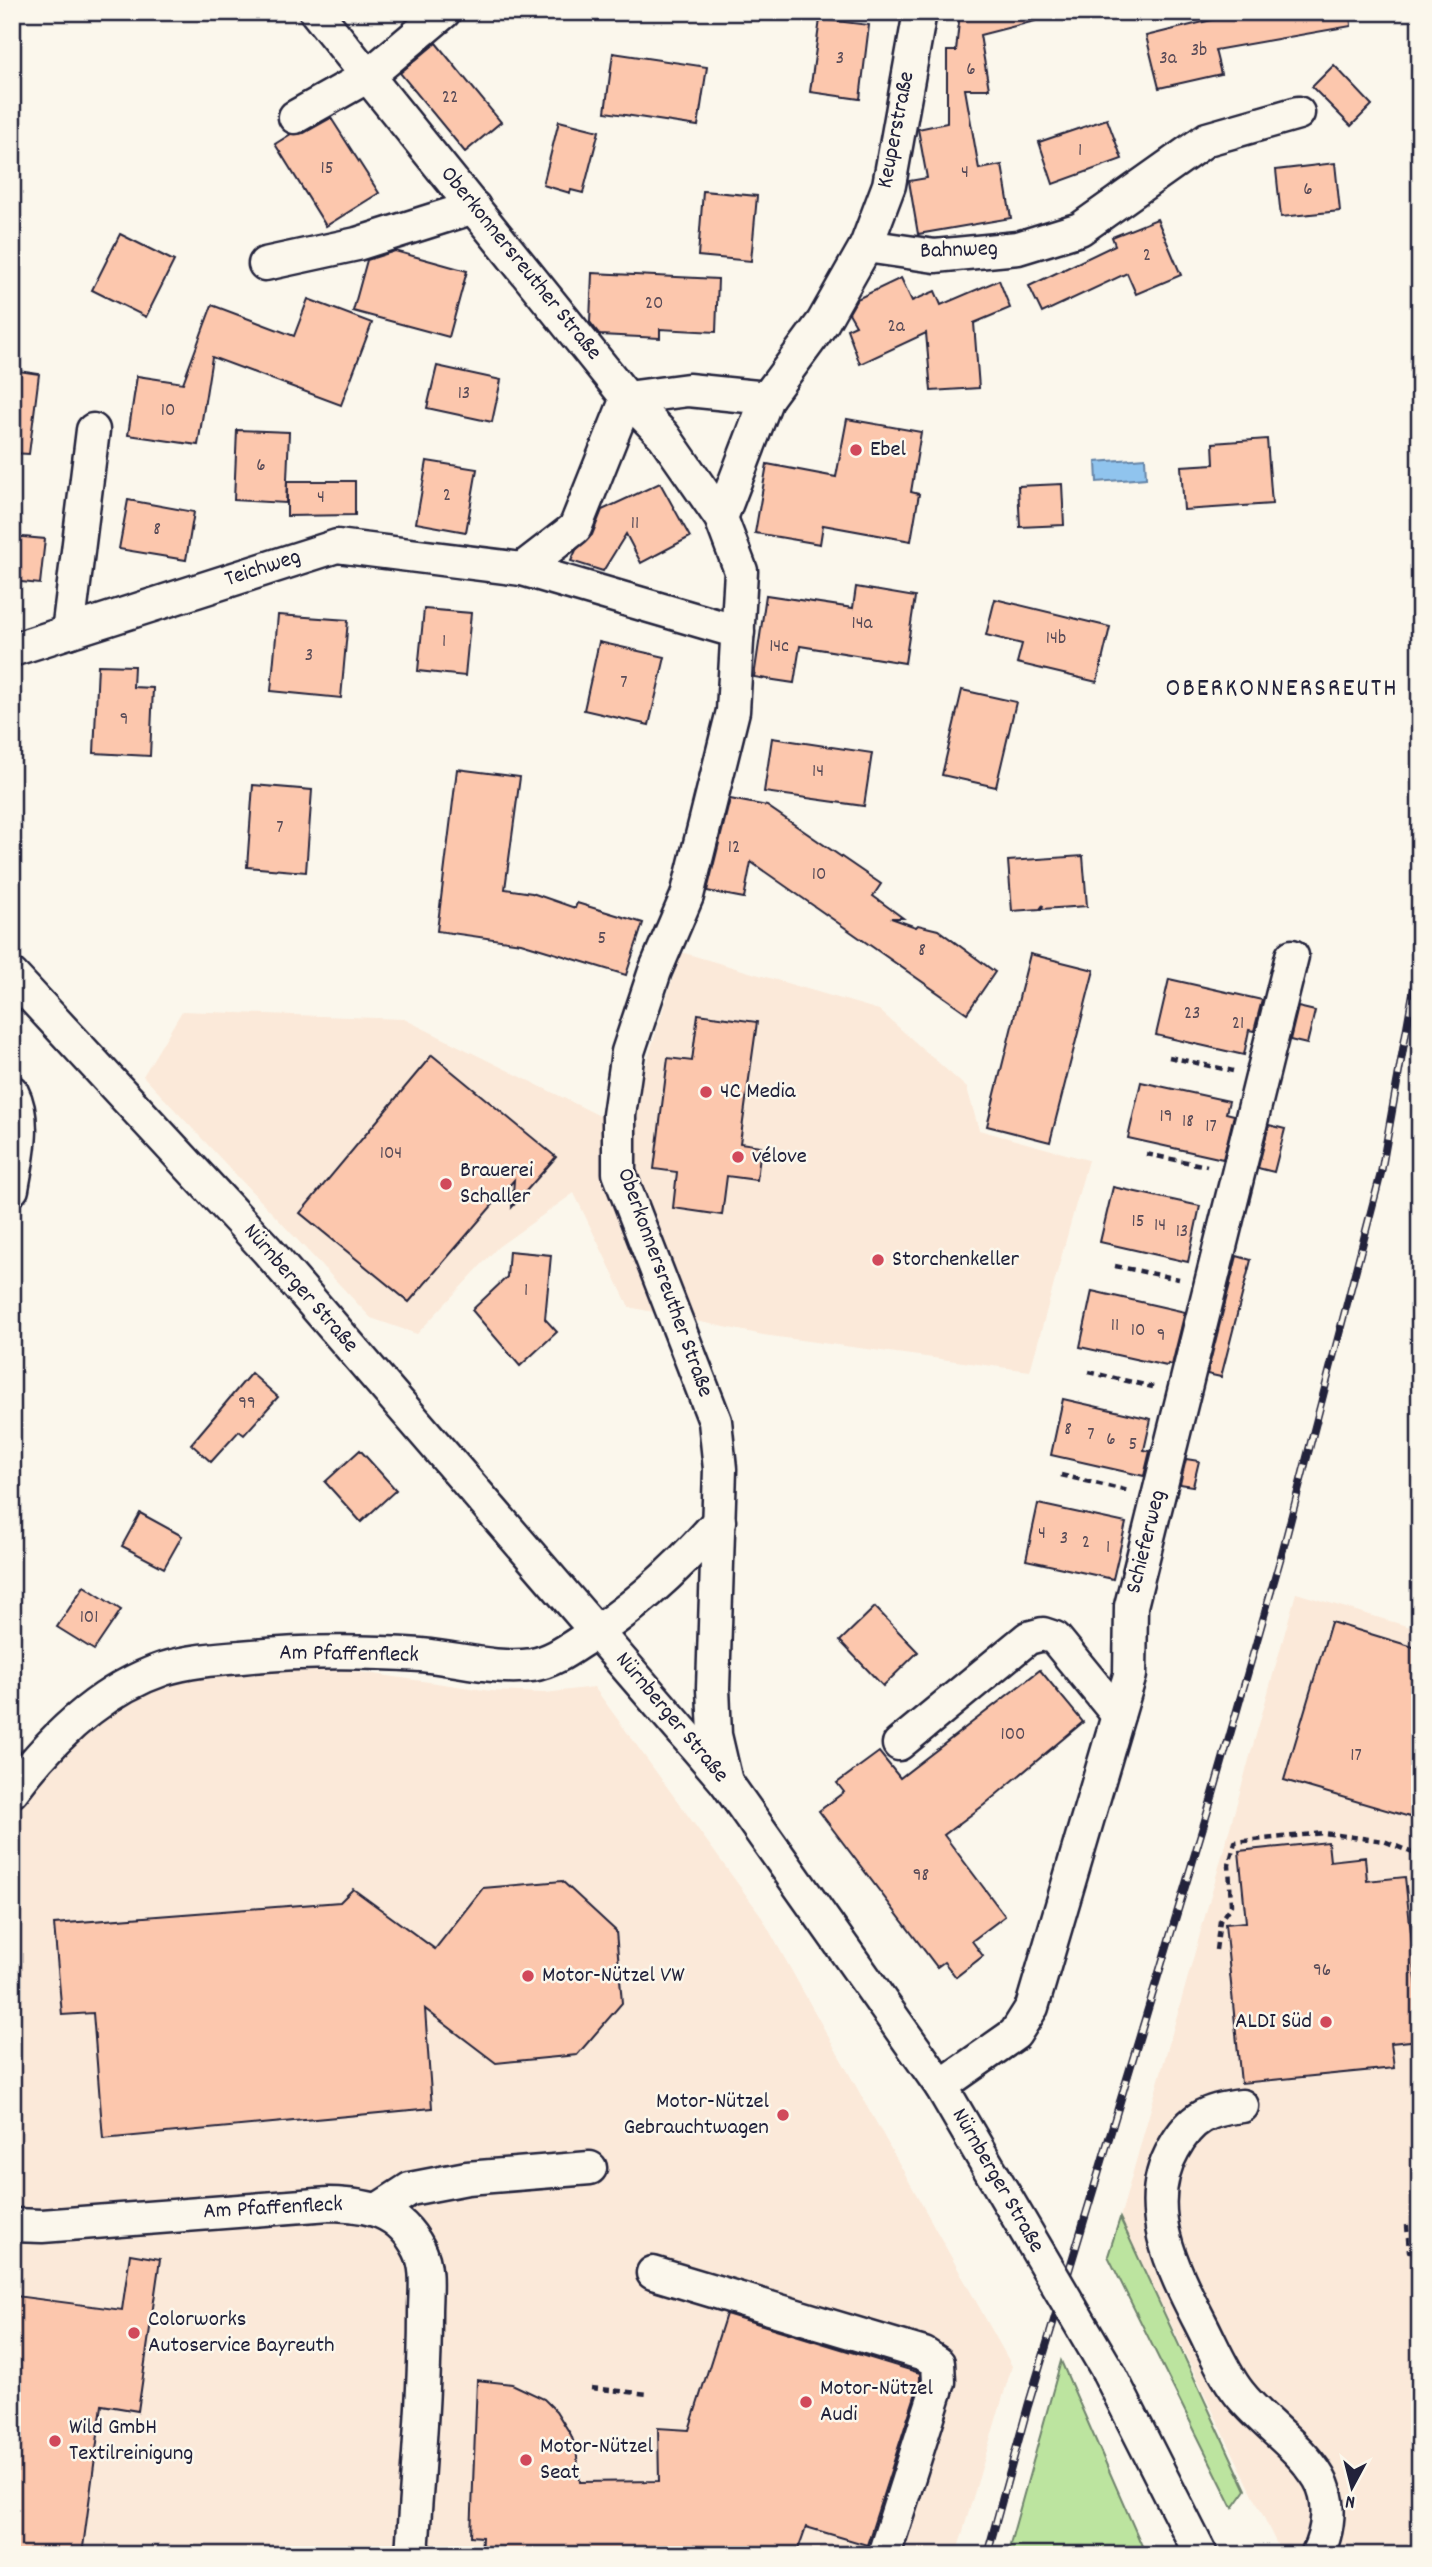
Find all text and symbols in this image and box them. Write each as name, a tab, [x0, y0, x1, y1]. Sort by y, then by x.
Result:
house number: 3b	[1191, 38, 1207, 65]
house number: 3	[836, 46, 844, 73]
house number: 3a	[1159, 46, 1178, 73]
house number: 6	[966, 57, 976, 84]
street label: Keuperstraße	[870, 69, 924, 191]
house number: 22	[442, 85, 458, 112]
house number: 1	[1078, 138, 1082, 165]
house number: 15	[321, 156, 333, 183]
street label: Oberkonnersreuther Straße	[431, 160, 609, 368]
house number: 4	[961, 160, 969, 187]
house number: 6	[1303, 177, 1313, 204]
street label: Bahnweg	[920, 233, 998, 269]
house number: 2	[1143, 243, 1151, 270]
house number: 20	[645, 291, 663, 318]
house number: 2a	[887, 314, 906, 341]
house number: 13	[458, 381, 470, 408]
house number: 10	[161, 398, 175, 425]
place label: Ebel	[870, 434, 907, 467]
marker: Ebel	[848, 442, 864, 458]
house number: 6	[256, 453, 266, 480]
house number: 2	[443, 483, 451, 510]
house number: 4	[317, 485, 325, 512]
house number: 11	[631, 511, 639, 538]
house number: 8	[153, 517, 161, 544]
street label: Teichweg	[221, 541, 305, 597]
house number: 14a	[852, 611, 874, 638]
house number: 14b	[1046, 626, 1066, 653]
house number: 1	[442, 629, 446, 656]
house number: 14c	[769, 634, 789, 661]
house number: 3	[305, 643, 313, 670]
house number: 7	[620, 670, 628, 697]
district label: OBERKONNERSREUTH	[1166, 671, 1398, 708]
house number: 9	[120, 707, 128, 734]
house number: 14	[812, 759, 824, 786]
house number: 7	[276, 815, 284, 842]
house number: 12	[728, 835, 740, 862]
house number: 10	[812, 862, 826, 889]
house number: 5	[598, 926, 606, 953]
house number: 8	[918, 938, 926, 965]
house number: 23	[1184, 1001, 1200, 1028]
house number: 21	[1232, 1011, 1244, 1038]
place label: 4C Media	[720, 1076, 797, 1109]
marker: 4C Media	[698, 1084, 714, 1100]
house number: 19	[1160, 1104, 1172, 1131]
house number: 18	[1182, 1109, 1194, 1136]
house number: 17	[1205, 1114, 1217, 1141]
house number: 104	[380, 1141, 402, 1168]
place label: vélove	[752, 1141, 807, 1174]
marker: vélove	[730, 1149, 746, 1165]
place label: Brauerei Schaller	[460, 1155, 533, 1214]
street label: Oberkonnersreuther Straße	[607, 1164, 721, 1402]
marker: Brauerei Schaller	[438, 1176, 454, 1192]
house number: 15	[1132, 1209, 1144, 1236]
house number: 14	[1154, 1213, 1166, 1240]
street label: Nürnberger Straße	[234, 1217, 366, 1361]
house number: 13	[1176, 1219, 1188, 1246]
place label: Storchenkeller	[892, 1244, 1020, 1277]
marker: Storchenkeller	[870, 1252, 886, 1268]
house number: 1	[524, 1278, 528, 1305]
house number: 11	[1111, 1313, 1119, 1340]
house number: 10	[1131, 1318, 1145, 1345]
house number: 9	[1157, 1323, 1165, 1350]
house number: 99	[238, 1391, 256, 1418]
house number: 8	[1064, 1417, 1072, 1444]
house number: 7	[1087, 1422, 1095, 1449]
house number: 6	[1106, 1427, 1116, 1454]
house number: 5	[1129, 1432, 1137, 1459]
street label: Schieferweg	[1118, 1487, 1176, 1597]
house number: 4	[1038, 1521, 1046, 1548]
house number: 3	[1060, 1526, 1068, 1553]
house number: 2	[1082, 1530, 1090, 1557]
house number: 1	[1106, 1535, 1110, 1562]
house number: 101	[80, 1605, 98, 1632]
street label: Am Pfaffenfleck	[279, 1637, 419, 1673]
street label: Nürnberger Straße	[606, 1645, 736, 1791]
house number: 100	[1001, 1722, 1025, 1749]
house number: 17	[1350, 1743, 1362, 1770]
house number: 98	[913, 1863, 929, 1890]
house number: 96	[1313, 1958, 1331, 1985]
place label: Motor-Nützel VW	[542, 1960, 685, 1993]
marker: Motor-Nützel VW	[520, 1968, 536, 1984]
place label: ALDI Süd	[1235, 2006, 1312, 2039]
marker: ALDI Süd	[1318, 2014, 1334, 2030]
place label: Motor-Nützel Gebrauchtwagen	[623, 2086, 770, 2145]
street label: Nürnberger Straße	[942, 2103, 1052, 2259]
marker: Motor-Nützel Gebrauchtwagen	[775, 2107, 791, 2123]
street label: Am Pfaffenfleck	[202, 2189, 344, 2229]
place label: Colorworks Autoservice Bayreuth	[148, 2304, 335, 2363]
marker: Colorworks Autoservice Bayreuth	[126, 2325, 142, 2341]
place label: Motor-Nützel Audi	[820, 2373, 933, 2432]
marker: Motor-Nützel Audi	[798, 2394, 814, 2410]
place label: Wild GmbH Textilreinigung	[69, 2412, 193, 2471]
place label: Motor-Nützel Seat	[540, 2431, 653, 2490]
marker: Wild GmbH Textilreinigung	[47, 2433, 63, 2449]
marker: Motor-Nützel Seat	[518, 2452, 534, 2468]
north arrow	[1316, 2452, 1386, 2522]
text: N	[1344, 2486, 1357, 2514]

